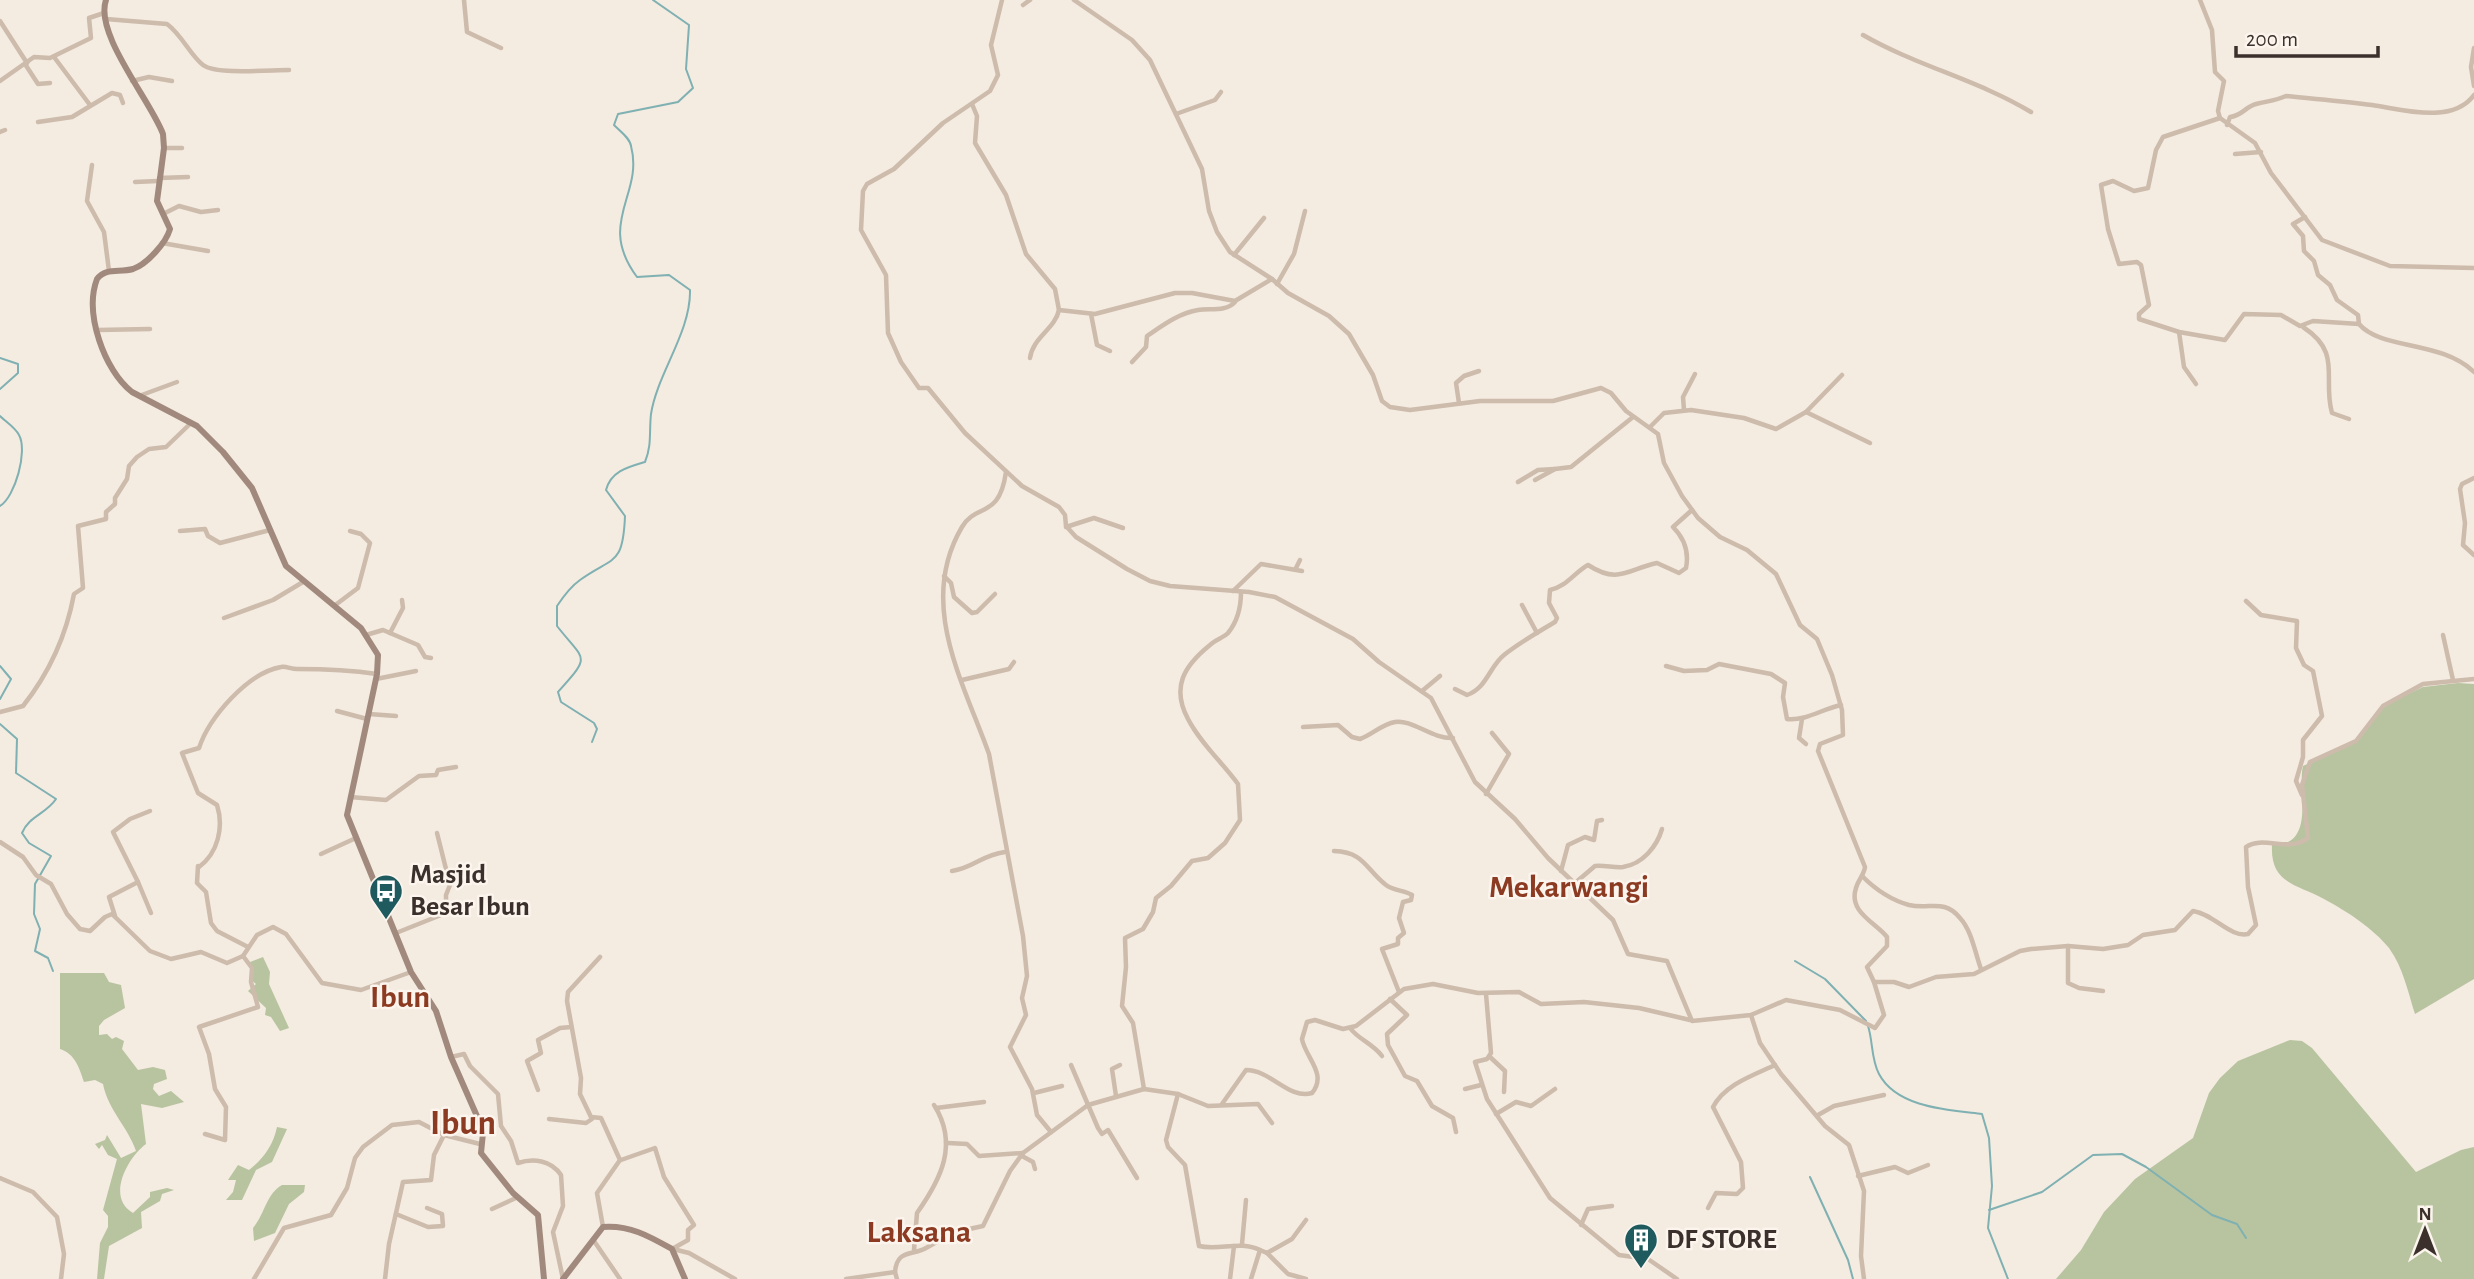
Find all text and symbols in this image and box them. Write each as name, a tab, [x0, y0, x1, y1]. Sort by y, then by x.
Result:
scale bar	[2236, 14, 2378, 58]
text: 200 m	[2246, 29, 2298, 50]
place label: Masjid Besar Ibun	[410, 861, 530, 921]
district label: Mekarwangi	[1489, 871, 1649, 903]
bus stop icon: Masjid Besar Ibun	[367, 872, 405, 921]
district label: Ibun	[370, 981, 430, 1013]
district label: Ibun	[430, 1106, 496, 1141]
north arrow	[2390, 1195, 2460, 1265]
text: N	[2418, 1205, 2432, 1224]
district label: Laksana	[867, 1216, 971, 1248]
building icon: DF STORE	[1622, 1221, 1660, 1270]
place label: DF STORE	[1666, 1226, 1777, 1254]

